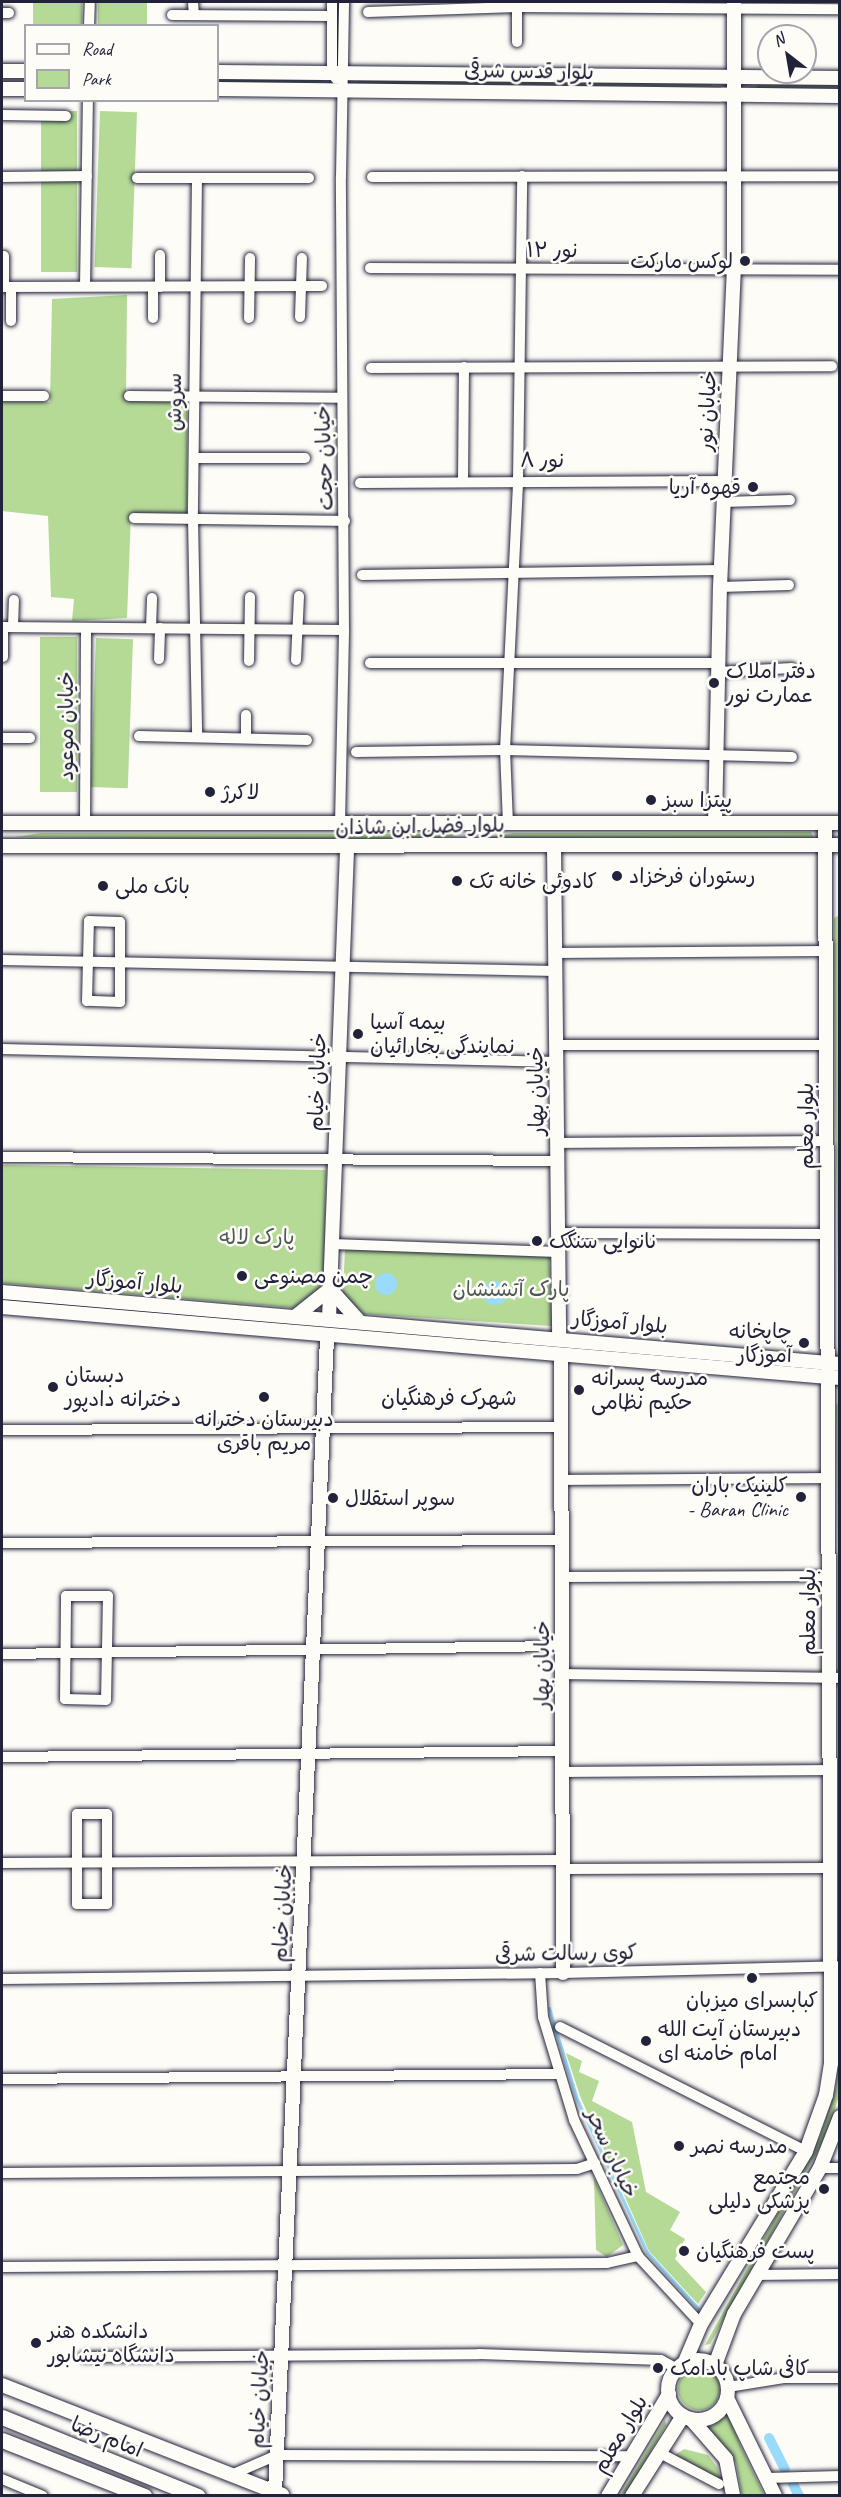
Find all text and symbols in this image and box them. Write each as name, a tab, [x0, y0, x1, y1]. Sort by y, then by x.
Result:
legend	[24, 24, 219, 102]
north arrow	[757, 24, 817, 84]
text: N	[769, 29, 788, 51]
text: Road	[82, 38, 112, 60]
street label: بلوار قدس شرقی	[464, 57, 594, 85]
text: Park	[82, 68, 111, 90]
street label: نور ۱۲	[526, 237, 578, 263]
place label: لوکس مارکت	[630, 248, 733, 274]
marker: لوکس مارکت	[738, 254, 752, 268]
street label: خیابان نور	[692, 370, 722, 452]
street label: سروش	[161, 373, 187, 431]
street label: خیابان حجت	[310, 405, 338, 511]
street label: نور ۸	[520, 447, 564, 473]
place label: قهوه آریا	[669, 474, 741, 500]
marker: قهوه آریا	[746, 480, 760, 494]
place label: دفتر املاک عمارت نور	[726, 658, 816, 708]
street label: خیابان موعود	[53, 671, 79, 781]
marker: دفتر املاک عمارت نور	[707, 676, 721, 690]
place label: لاکرژ	[222, 779, 259, 805]
marker: لاکرژ	[203, 785, 217, 799]
place label: پیتزا سبز	[663, 787, 732, 813]
marker: پیتزا سبز	[644, 793, 658, 807]
street label: بلوار فضل ابن شاذان	[335, 812, 505, 840]
place label: رستوران فرخزاد	[629, 863, 755, 889]
place label: کادوئی خانه تک	[469, 868, 597, 894]
marker: رستوران فرخزاد	[610, 869, 624, 883]
place label: بانک ملی	[115, 873, 190, 899]
marker: کادوئی خانه تک	[450, 874, 464, 888]
marker: بانک ملی	[96, 879, 110, 893]
place label: بیمه آسیا نمایندگی بخارائیان	[370, 1009, 515, 1059]
marker: بیمه آسیا نمایندگی بخارائیان	[351, 1027, 365, 1041]
street label: خیابان خیام	[303, 1032, 331, 1132]
street label: خیابان بهار	[523, 1046, 549, 1136]
street label: بلوار معلم	[793, 1083, 819, 1169]
park label: پارک لاله	[219, 1224, 295, 1250]
place label: نانوایی سنگک	[549, 1228, 657, 1254]
marker: نانوایی سنگک	[530, 1234, 544, 1248]
place label: چمن مصنوعی	[254, 1263, 373, 1289]
street label: بلوار آموزگار	[86, 1265, 184, 1299]
marker: چمن مصنوعی	[235, 1269, 249, 1283]
park label: پارک آتشنشان	[452, 1276, 570, 1302]
street label: بلوار آموزگار	[571, 1305, 669, 1339]
place label: چاپخانه آموزگار	[728, 1318, 792, 1368]
marker: چاپخانه آموزگار	[797, 1336, 811, 1350]
place label: دبستان دخترانه دادپور	[65, 1362, 181, 1412]
place label: مدرسه پسرانه حکیم نظامی	[591, 1365, 708, 1415]
marker: دبستان دخترانه دادپور	[46, 1380, 60, 1394]
marker: مدرسه پسرانه حکیم نظامی	[572, 1383, 586, 1397]
district label: شهرک فرهنگیان	[381, 1386, 517, 1412]
marker: دبیرستان دخترانه مریم باقری	[257, 1390, 271, 1404]
place label: دبیرستان دخترانه مریم باقری	[194, 1406, 334, 1456]
place label: کلینیک باران - Baran Clinic	[687, 1472, 788, 1522]
place label: سوپر استقلال	[345, 1485, 455, 1511]
marker: کلینیک باران - Baran Clinic	[792, 1488, 810, 1506]
marker: سوپر استقلال	[326, 1491, 340, 1505]
street label: بلوار معلم	[795, 1569, 821, 1655]
street label: خیابان بهار	[529, 1621, 555, 1709]
street label: خیابان خیام	[267, 1863, 297, 1963]
street label: کوی رسالت شرقی	[495, 1939, 637, 1967]
marker: کبابسرای میزبان	[745, 1971, 759, 1985]
place label: کبابسرای میزبان	[686, 1987, 818, 2013]
place label: دبیرستان آیت الله امام خامنه ای	[658, 2016, 801, 2066]
marker: دبیرستان آیت الله امام خامنه ای	[639, 2034, 653, 2048]
street label: خیابان سحر	[580, 2104, 644, 2202]
place label: مدرسه نصر	[691, 2133, 788, 2159]
marker: مدرسه نصر	[672, 2139, 686, 2153]
place label: مجتمع پزشکی دلیلی	[708, 2164, 810, 2214]
marker: مجتمع پزشکی دلیلی	[815, 2180, 833, 2198]
place label: پست فرهنگیان	[696, 2238, 815, 2264]
marker: پست فرهنگیان	[677, 2244, 691, 2258]
place label: دانشکده هنر دانشگاه نیشابور	[48, 2318, 175, 2368]
marker: دانشکده هنر دانشگاه نیشابور	[29, 2336, 43, 2350]
street label: خیابان خیام	[244, 2349, 274, 2449]
place label: کافی شاپ بادامک	[670, 2355, 810, 2381]
marker: کافی شاپ بادامک	[651, 2361, 665, 2375]
street label: بلوار معلم	[587, 2390, 653, 2478]
street label: امام رضا	[67, 2411, 147, 2463]

